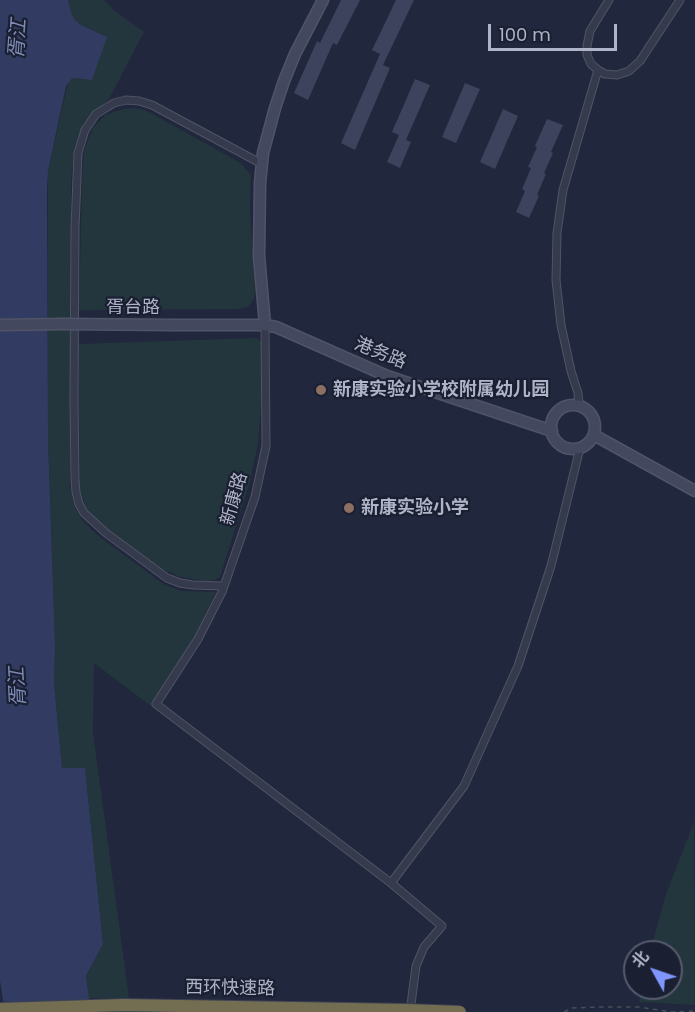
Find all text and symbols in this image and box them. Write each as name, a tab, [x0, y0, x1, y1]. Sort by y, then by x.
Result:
scale bar	[491, 12, 620, 50]
water label: 胥江	[6, 18, 32, 60]
text: 100 m	[499, 22, 551, 47]
street label: 胥台路	[106, 297, 160, 319]
street label: 港务路	[351, 334, 409, 374]
place label: 新康实验小学校附属幼儿园	[333, 379, 549, 401]
marker: 新康实验小学校附属幼儿园	[314, 383, 328, 397]
street label: 新康路	[217, 470, 253, 528]
place label: 新康实验小学	[361, 497, 469, 519]
marker: 新康实验小学	[342, 501, 356, 515]
water label: 胥江	[6, 666, 32, 708]
north arrow	[623, 940, 683, 1000]
text: 北	[626, 946, 654, 973]
street label: 西环快速路	[185, 977, 275, 1001]

